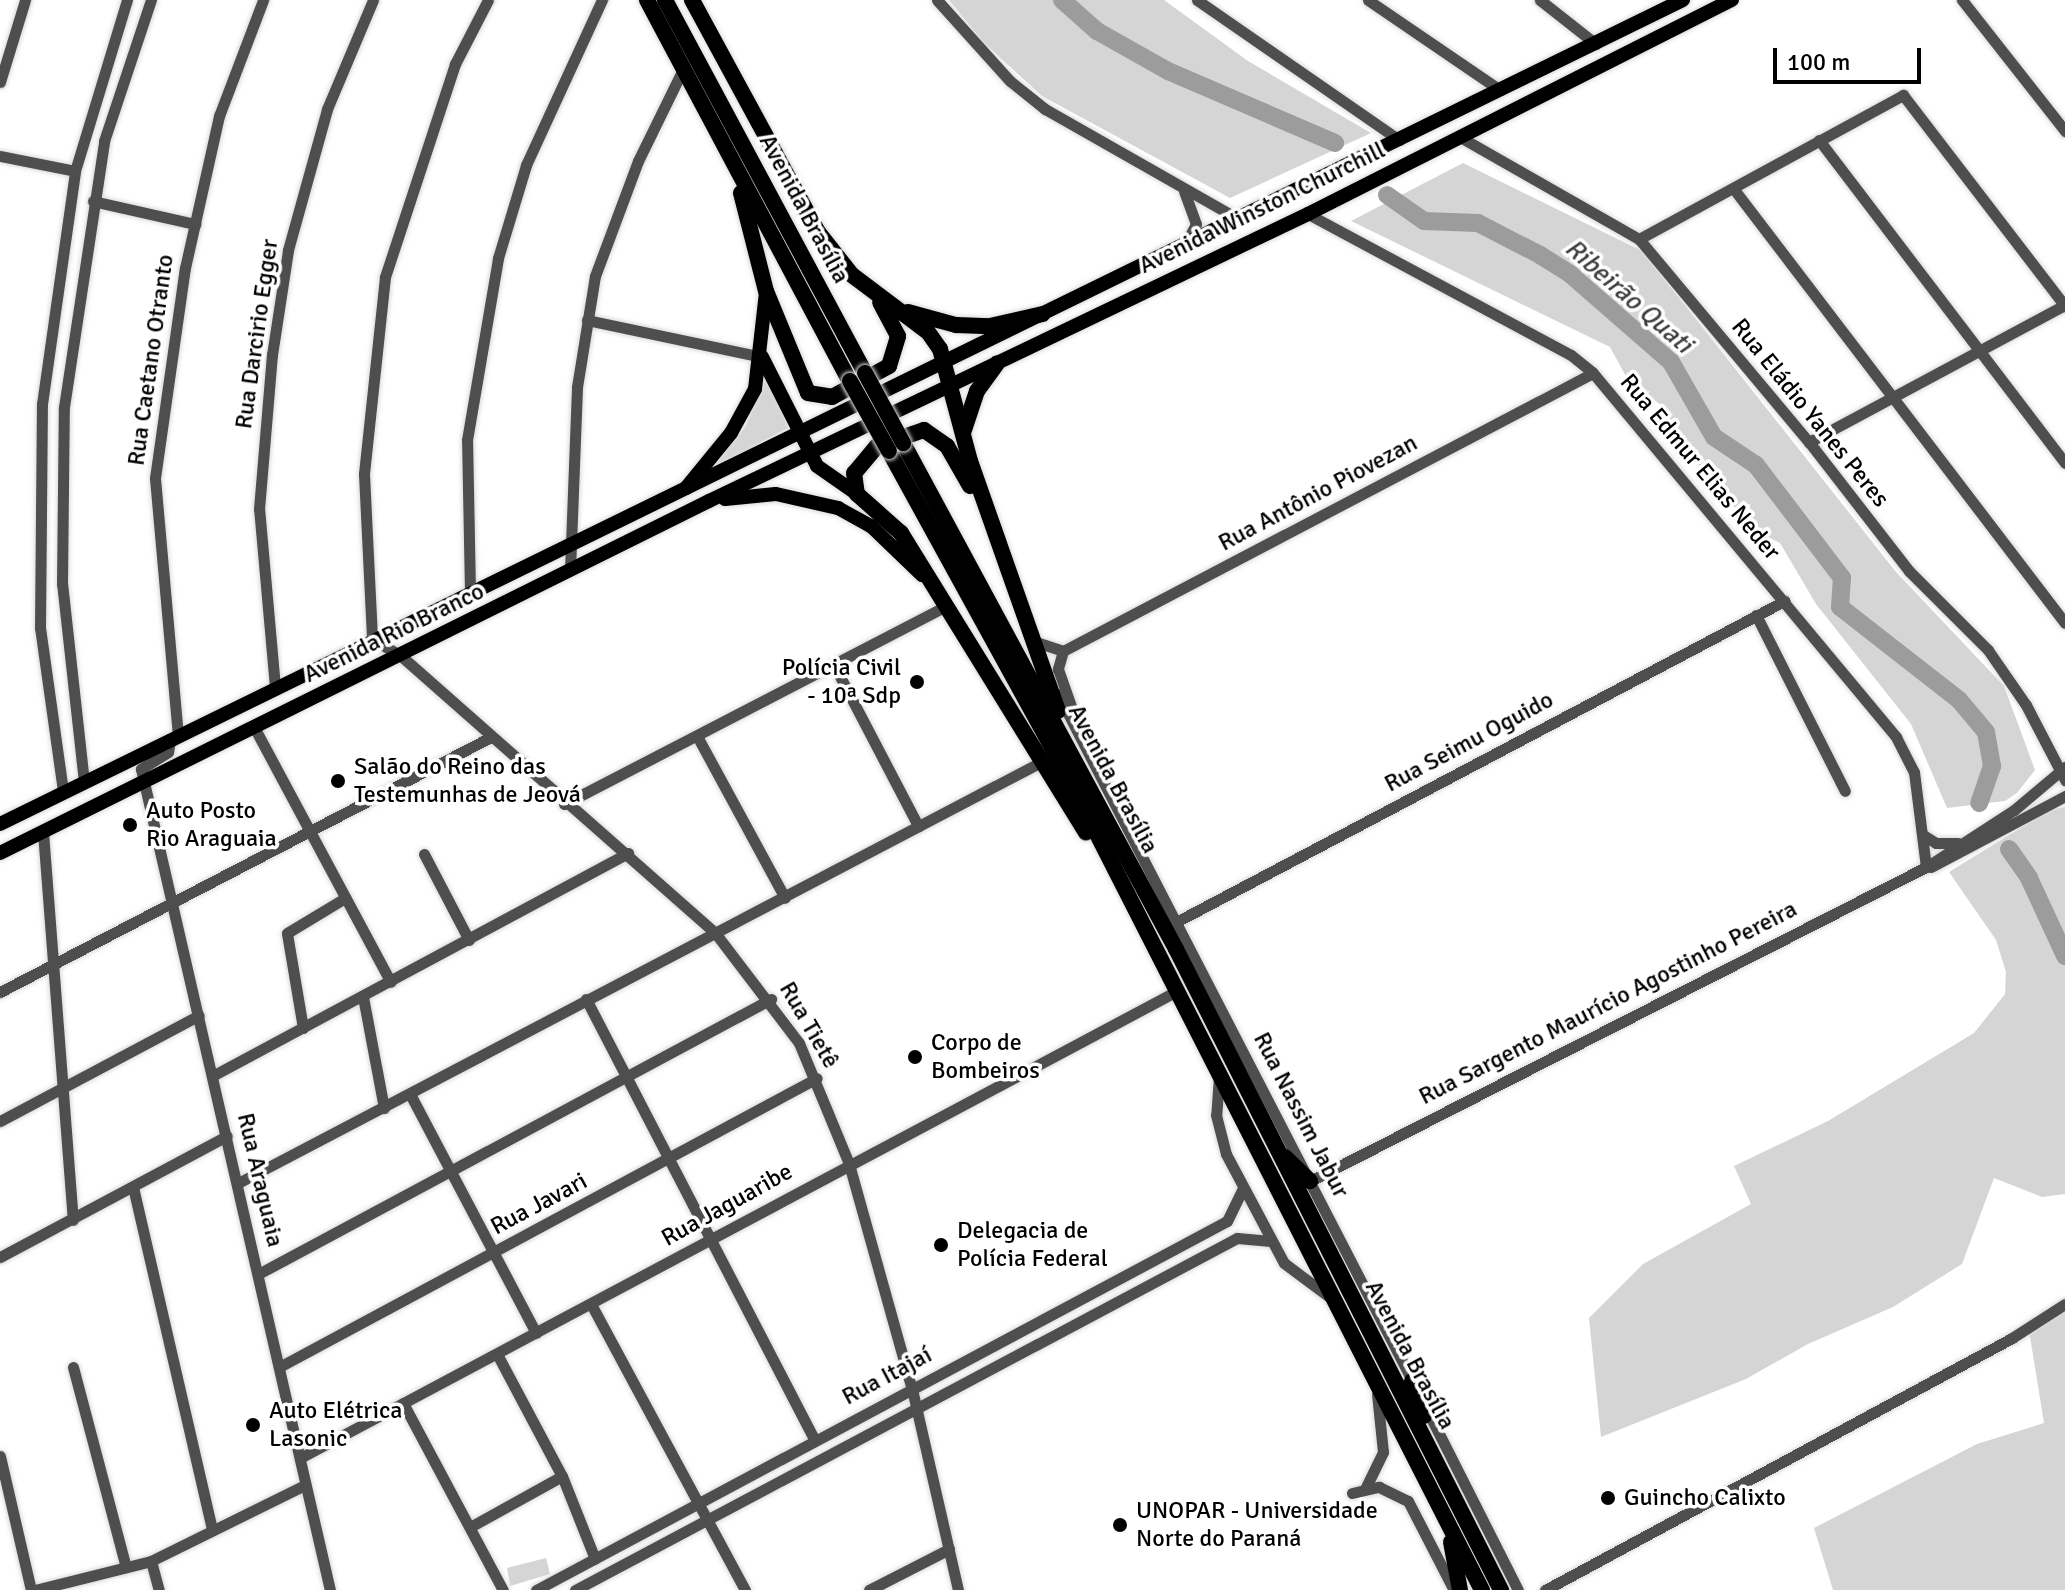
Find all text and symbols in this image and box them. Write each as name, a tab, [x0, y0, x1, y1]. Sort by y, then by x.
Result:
scale bar	[1777, 32, 1925, 82]
text: 100 m	[1787, 47, 1850, 77]
street label: Avenida Brasília	[753, 130, 855, 288]
street label: Avenida Winston Churchill	[1134, 136, 1390, 280]
water label: Ribeirão Quati	[1558, 233, 1698, 361]
street label: Rua Darcirio Egger	[229, 237, 285, 431]
street label: Rua Caetano Otranto	[122, 252, 180, 468]
street label: Rua Eládio Yanes Peres	[1725, 313, 1895, 513]
street label: Rua Edmur Elias Neder	[1614, 368, 1786, 566]
street label: Rua Antônio Piovezan	[1214, 428, 1422, 558]
street label: Avenida Rio Branco	[299, 577, 489, 689]
place label: Polícia Civil - 10ª Sdp	[782, 654, 901, 710]
marker: Polícia Civil - 10ª Sdp	[908, 673, 926, 691]
street label: Rua Seimu Oguido	[1380, 685, 1558, 799]
street label: Avenida Brasília	[1062, 700, 1164, 858]
place label: Salão do Reino das Testemunhas de Jeová	[354, 753, 581, 809]
marker: Salão do Reino das Testemunhas de Jeová	[329, 772, 347, 790]
place label: Auto Posto Rio Araguaia	[146, 797, 277, 853]
marker: Auto Posto Rio Araguaia	[121, 816, 139, 834]
street label: Rua Sargento Maurício Agostinho Pereira	[1414, 895, 1802, 1111]
street label: Rua Tietê	[773, 977, 845, 1073]
street label: Rua Nassim Jabur	[1247, 1027, 1355, 1203]
place label: Corpo de Bombeiros	[931, 1029, 1040, 1085]
marker: Corpo de Bombeiros	[906, 1048, 924, 1066]
street label: Rua Araguaia	[231, 1110, 289, 1250]
street label: Rua Jaguaribe	[657, 1157, 797, 1253]
street label: Rua Javari	[486, 1167, 592, 1241]
place label: Delegacia de Polícia Federal	[957, 1217, 1108, 1273]
marker: Delegacia de Polícia Federal	[932, 1236, 950, 1254]
street label: Avenida Brasília	[1359, 1276, 1461, 1434]
street label: Rua Itajaí	[837, 1340, 937, 1412]
place label: Auto Elétrica Lasonic	[269, 1397, 403, 1453]
marker: Auto Elétrica Lasonic	[244, 1416, 262, 1434]
place label: Guincho Calixto	[1624, 1484, 1786, 1512]
marker: Guincho Calixto	[1599, 1489, 1617, 1507]
place label: UNOPAR - Universidade Norte do Paraná	[1136, 1497, 1378, 1553]
marker: UNOPAR - Universidade Norte do Paraná	[1111, 1516, 1129, 1534]

